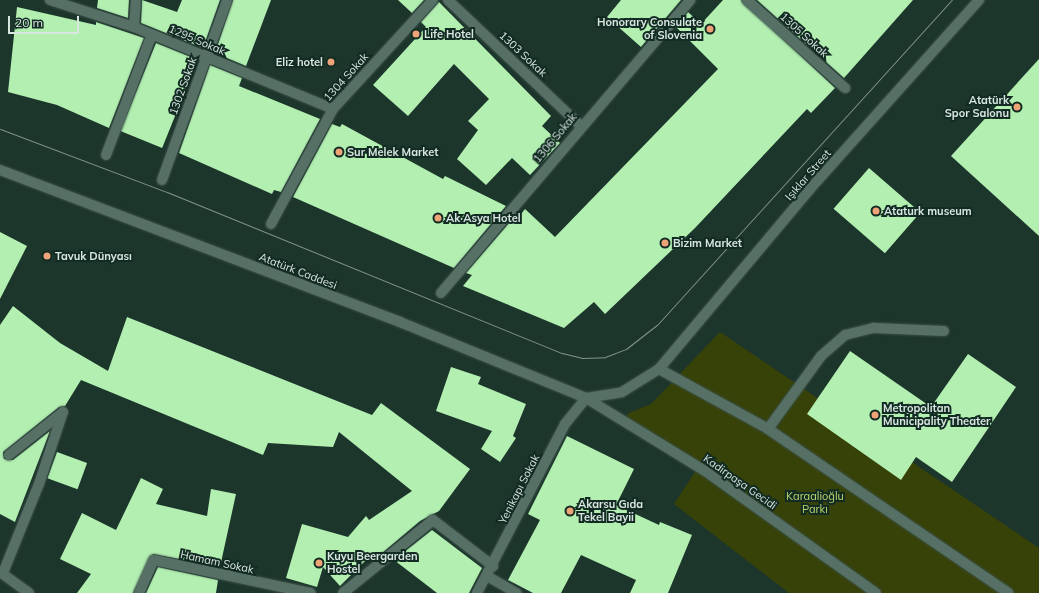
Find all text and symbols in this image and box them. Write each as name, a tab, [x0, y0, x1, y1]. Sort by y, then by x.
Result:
scale bar	[10, 8, 81, 34]
street label: 1305 Sokak	[777, 10, 831, 60]
text: 20 m	[15, 15, 43, 30]
place label: Honorary Consulate of Slovenia	[597, 16, 702, 42]
street label: 1295 Sokak	[167, 22, 227, 58]
marker: Honorary Consulate of Slovenia	[705, 24, 715, 34]
place label: Life Hotel	[424, 27, 474, 41]
marker: Life Hotel	[411, 29, 421, 39]
street label: 1303 Sokak	[496, 29, 550, 79]
street label: 1304 Sokak	[321, 50, 371, 104]
street label: 1302 Sokak	[166, 55, 200, 117]
place label: Eliz hotel	[276, 55, 323, 69]
marker: Eliz hotel	[326, 57, 336, 67]
place label: Atatürk Spor Salonu	[945, 94, 1009, 120]
marker: Atatürk Spor Salonu	[1012, 102, 1022, 112]
street label: 1306 Sokak	[531, 111, 579, 165]
place label: Sur Melek Market	[347, 145, 438, 159]
marker: Sur Melek Market	[334, 147, 344, 157]
street label: Işıklar Street	[782, 147, 834, 203]
place label: Ataturk museum	[884, 204, 972, 218]
marker: Ataturk museum	[871, 206, 881, 216]
place label: Ak Asya Hotel	[446, 211, 521, 225]
marker: Ak Asya Hotel	[433, 213, 443, 223]
place label: Bizim Market	[673, 236, 742, 250]
marker: Bizim Market	[660, 238, 670, 248]
place label: Tavuk Dünyası	[55, 249, 132, 263]
street label: Atatürk Caddesi	[257, 250, 339, 292]
marker: Tavuk Dünyası	[42, 251, 52, 261]
place label: Metropolitan Municipality Theater	[883, 402, 990, 428]
marker: Metropolitan Municipality Theater	[870, 410, 880, 420]
street label: Yenikapı Sokak	[496, 452, 542, 526]
street label: Kadirpaşa Gecidi	[701, 452, 779, 512]
park label: Karaalioğlu Parkı	[786, 490, 844, 516]
place label: Akarsu Gıda Tekel Bayii	[578, 498, 643, 524]
marker: Akarsu Gıda Tekel Bayii	[565, 506, 575, 516]
street label: Hamam Sokak	[179, 548, 255, 576]
place label: Kuyu Beergarden Hostel	[327, 550, 418, 576]
marker: Kuyu Beergarden Hostel	[314, 558, 324, 568]

